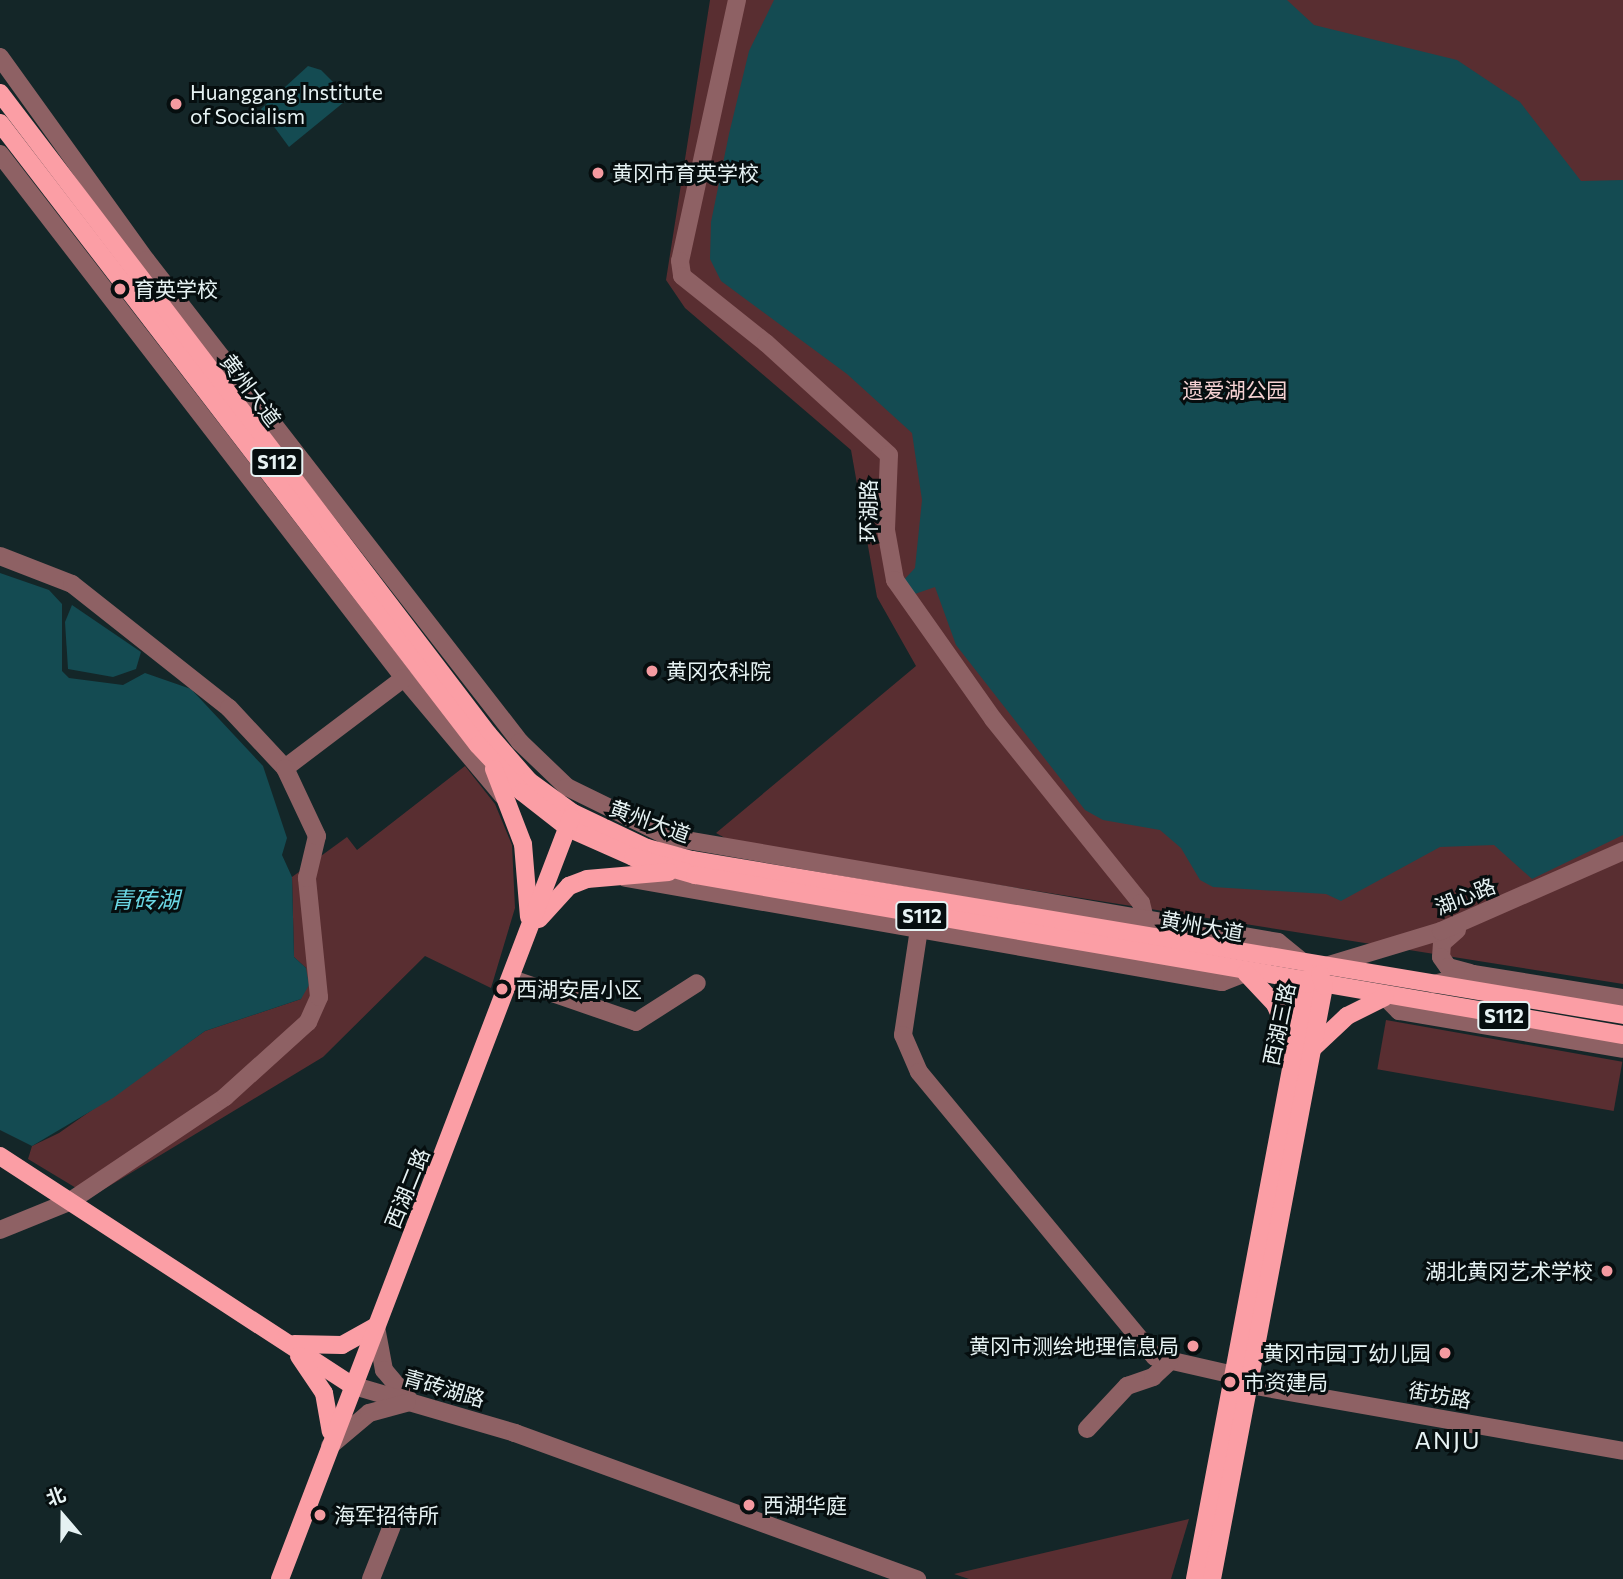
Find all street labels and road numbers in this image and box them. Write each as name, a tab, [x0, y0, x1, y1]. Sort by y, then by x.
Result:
street label: 黄州大道	[216, 349, 286, 431]
road number: S112	[249, 446, 305, 477]
street label: 环湖路	[855, 480, 881, 542]
street label: 黄州大道	[606, 795, 694, 847]
street label: 湖心路	[1431, 873, 1499, 919]
road number: S112	[894, 900, 950, 932]
street label: 黄州大道	[1158, 906, 1246, 946]
street label: 西湖三路	[1258, 980, 1300, 1068]
road number: S112	[1476, 1000, 1532, 1032]
street label: 西湖二路	[380, 1144, 434, 1232]
street label: 青砖湖路	[400, 1364, 488, 1412]
street label: 街坊路	[1407, 1377, 1473, 1413]

